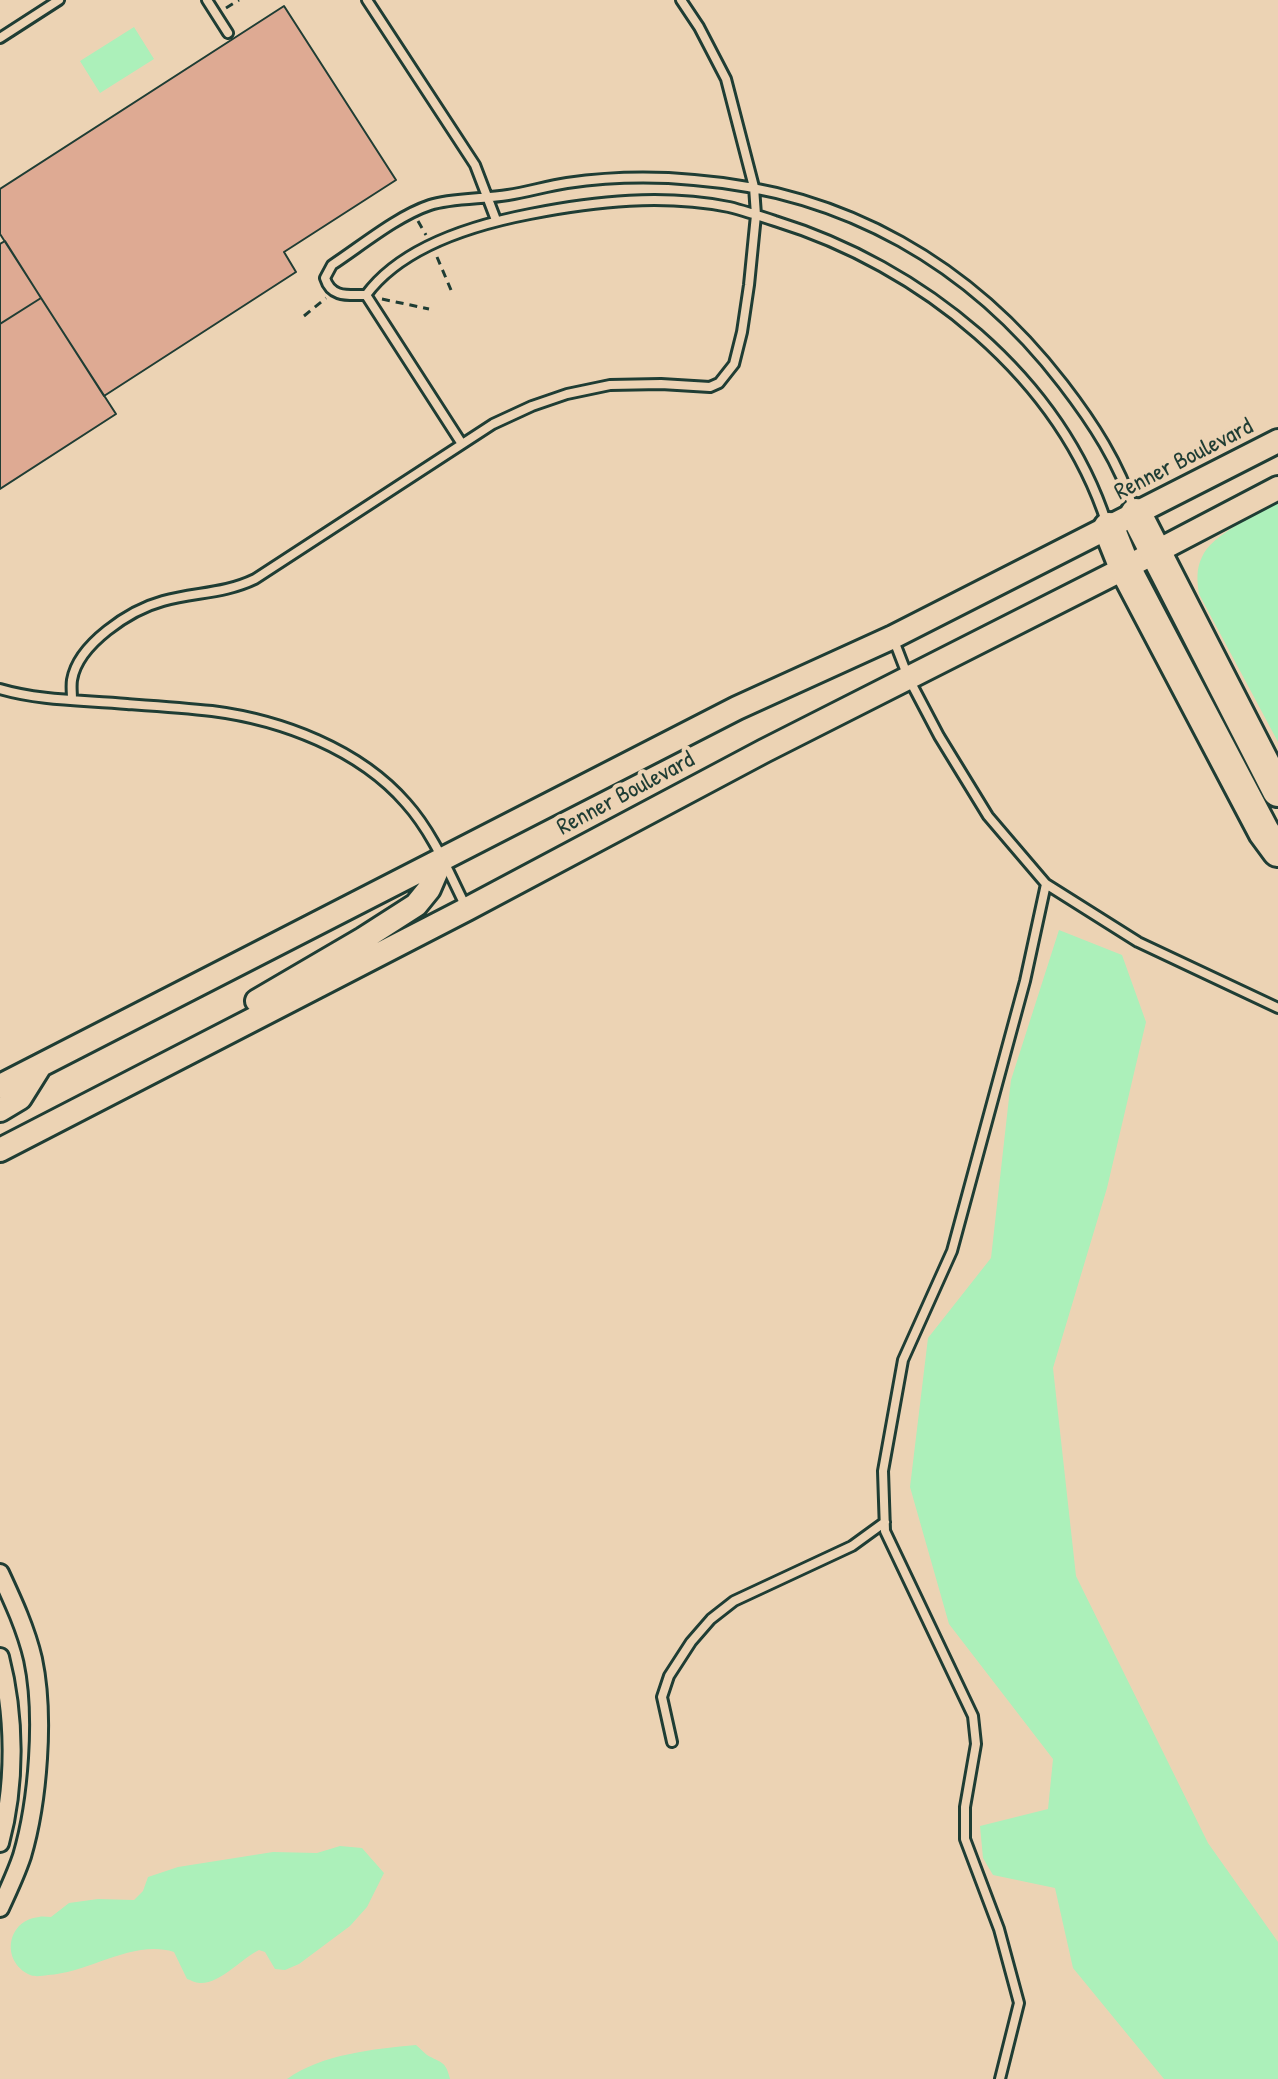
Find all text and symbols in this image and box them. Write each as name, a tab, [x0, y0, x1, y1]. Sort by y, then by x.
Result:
street label: Renner Boulevard	[1110, 413, 1258, 507]
street label: Renner Boulevard	[552, 746, 700, 842]

